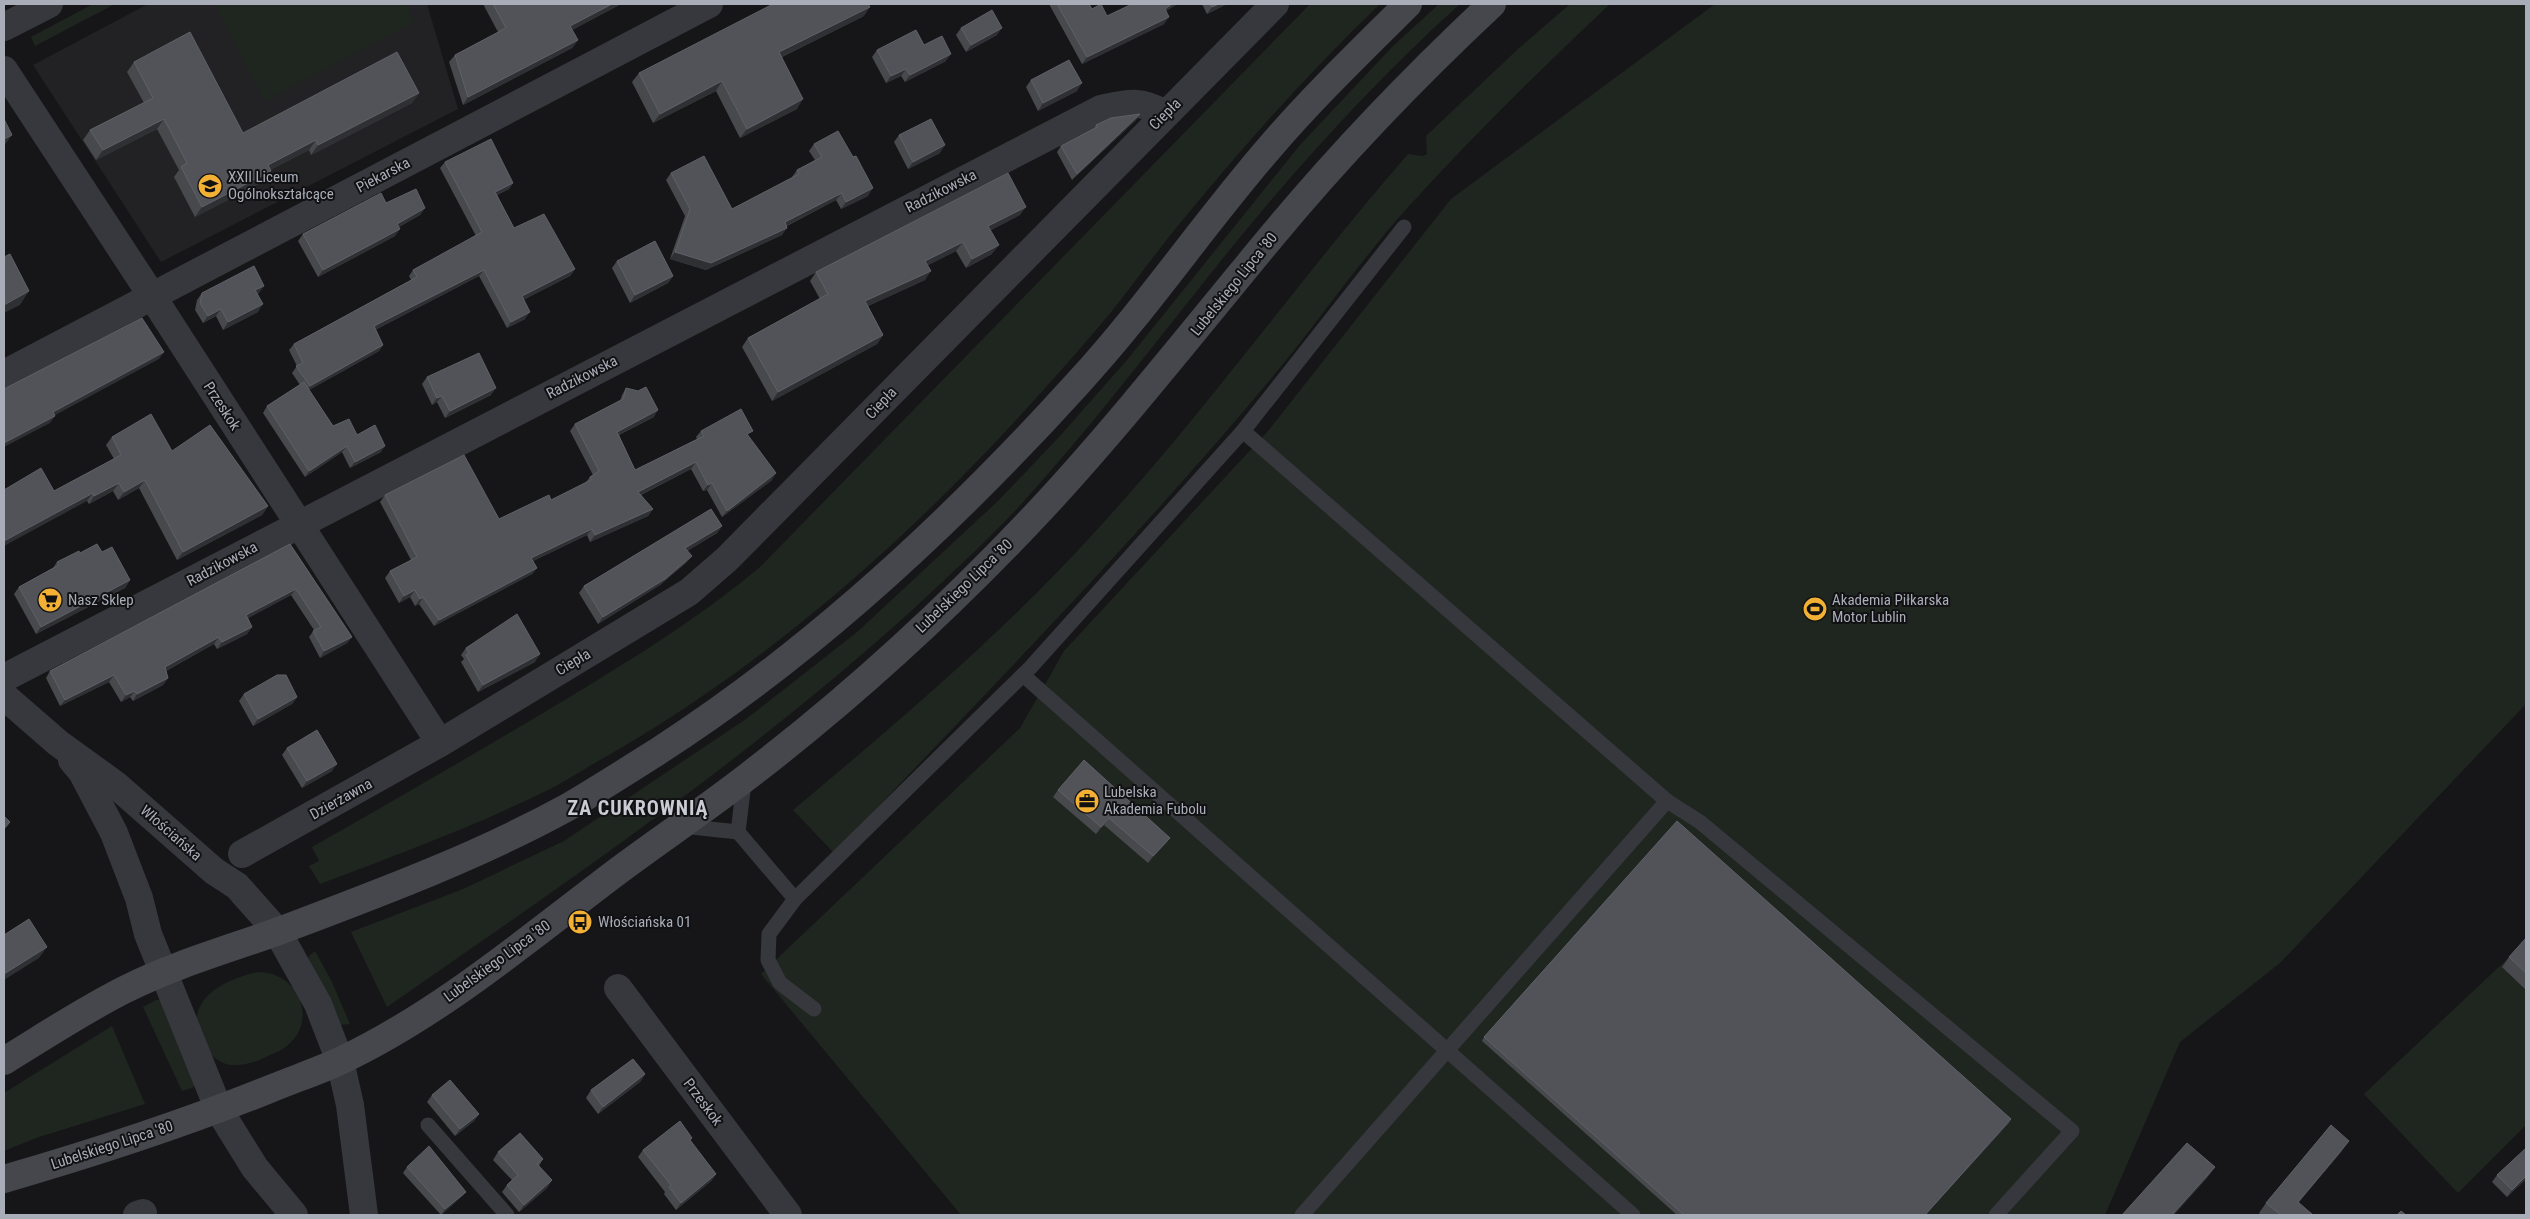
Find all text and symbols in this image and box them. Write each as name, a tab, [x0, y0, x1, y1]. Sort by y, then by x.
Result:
street label: Ciepła	[1145, 94, 1185, 134]
street label: Piekarska	[353, 153, 413, 197]
street label: Radzikowska	[902, 165, 980, 217]
place label: XXII Liceum Ogólnokształcące	[228, 168, 334, 203]
school or university icon: XXII Liceum Ogólnokształcące	[197, 173, 223, 199]
street label: Lubelskiego Lipca '80	[1187, 229, 1281, 339]
street label: Radzikowska	[543, 351, 621, 403]
street label: Przeskok	[200, 378, 244, 434]
street label: Ciepła	[862, 383, 900, 423]
street label: Lubelskiego Lipca '80	[912, 535, 1016, 637]
street label: Radzikowska	[184, 538, 260, 590]
supermarket icon: Nasz Sklep	[37, 587, 63, 613]
place label: Nasz Sklep	[68, 591, 134, 609]
place label: Akademia Piłkarska Motor Lublin	[1832, 591, 1949, 626]
sports icon: Akademia Piłkarska Motor Lublin	[1802, 596, 1828, 622]
street label: Ciepła	[552, 645, 594, 679]
street label: Dzierżawna	[307, 775, 375, 823]
place label: Lubelska Akademia Fubolu	[1104, 783, 1206, 818]
office icon: Lubelska Akademia Fubolu	[1074, 788, 1100, 814]
district label: ZA CUKROWNIĄ	[567, 796, 709, 820]
street label: Włościańska	[137, 802, 205, 864]
bus stop icon: Włościańska 01	[567, 909, 593, 935]
place label: Włościańska 01	[598, 913, 691, 931]
street label: Lubelskiego Lipca '80	[440, 916, 554, 1006]
street label: Przeskok	[679, 1075, 727, 1129]
street label: Lubelskiego Lipca '80	[49, 1117, 175, 1173]

